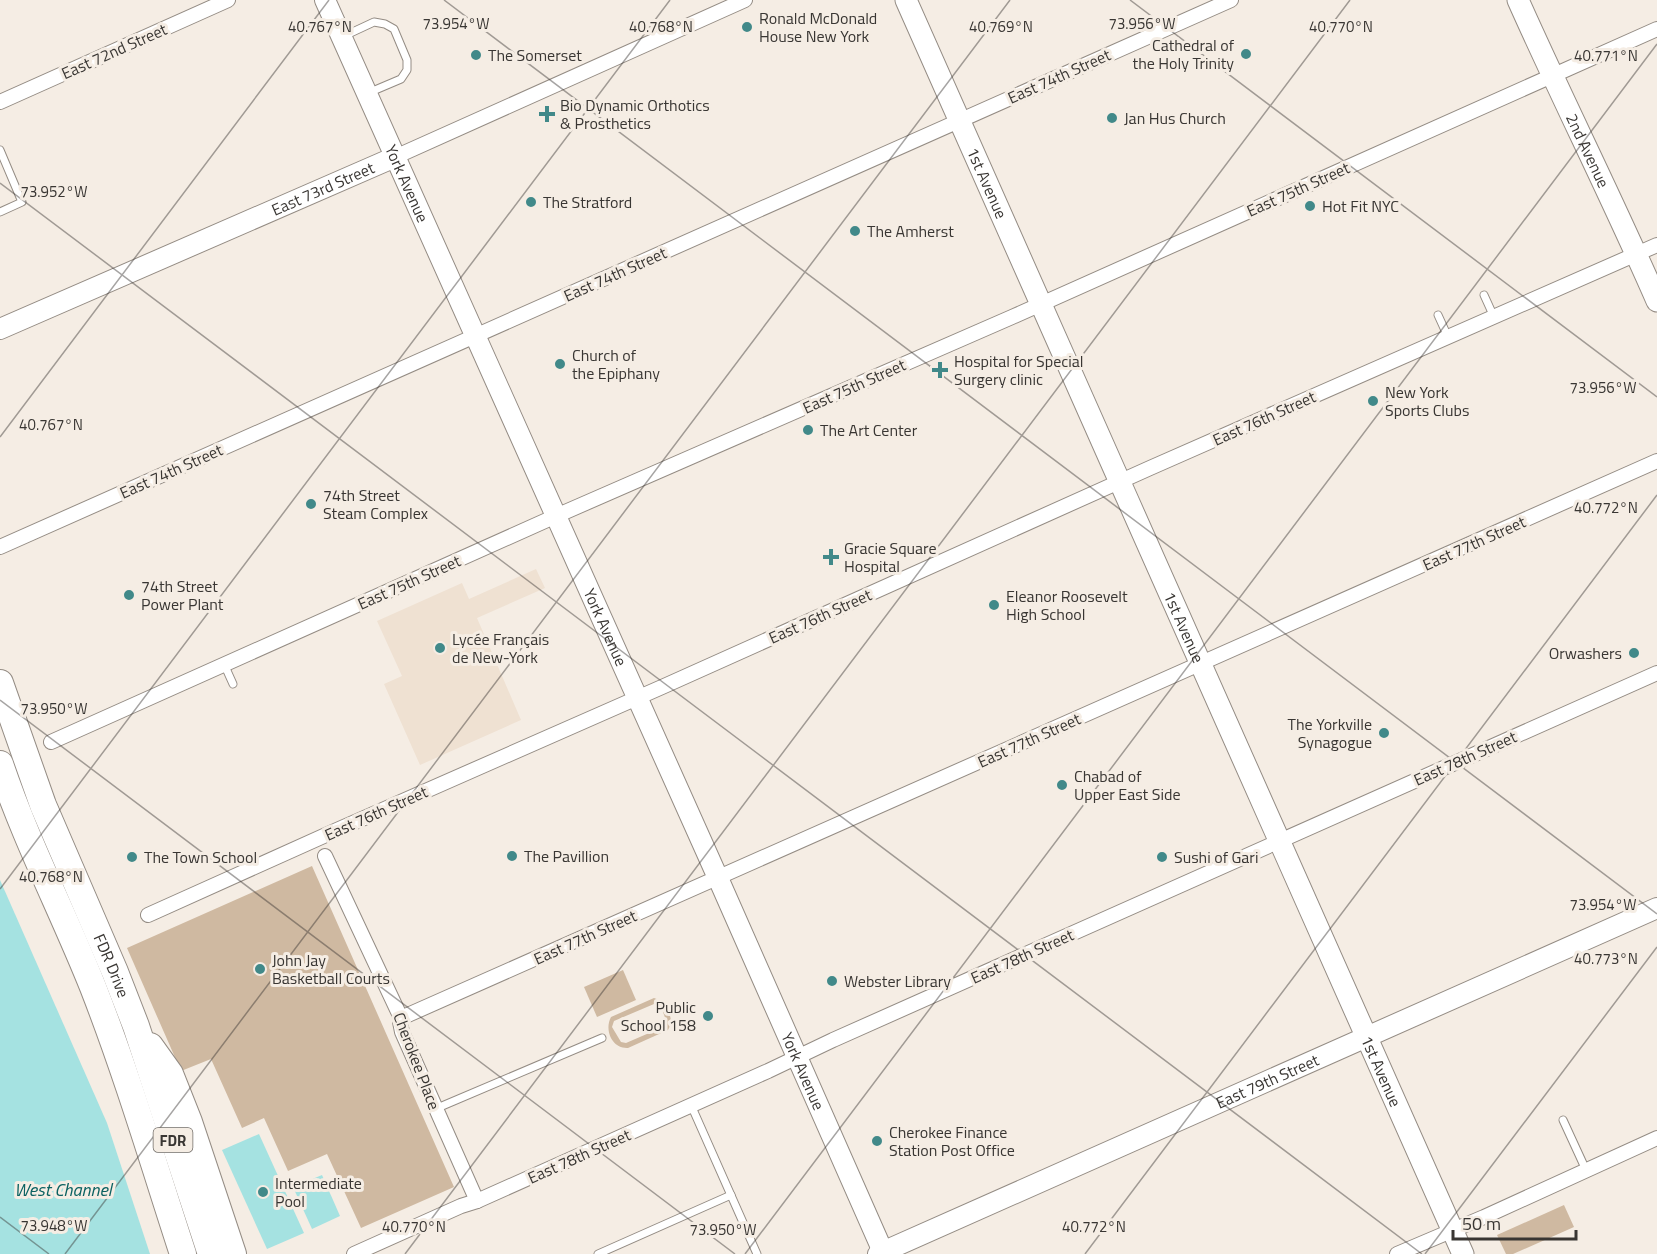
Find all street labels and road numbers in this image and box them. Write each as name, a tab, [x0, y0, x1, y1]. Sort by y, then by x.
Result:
street label: East 72nd Street	[57, 17, 171, 85]
street label: East 74th Street	[1004, 42, 1115, 109]
street label: 2nd Avenue	[1560, 109, 1616, 192]
street label: York Avenue	[379, 141, 435, 226]
street label: 1st Avenue	[961, 143, 1014, 222]
street label: East 73rd Street	[267, 155, 378, 221]
street label: East 75th Street	[1243, 155, 1354, 222]
street label: East 74th Street	[560, 240, 671, 307]
street label: East 75th Street	[799, 352, 910, 419]
street label: East 76th Street	[1209, 384, 1320, 451]
street label: East 74th Street	[116, 437, 227, 504]
street label: East 77th Street	[1419, 509, 1530, 576]
street label: East 75th Street	[354, 548, 465, 615]
street label: East 76th Street	[765, 582, 876, 649]
street label: York Avenue	[578, 584, 634, 670]
street label: 1st Avenue	[1158, 588, 1210, 667]
street label: East 77th Street	[974, 706, 1085, 773]
street label: East 78th Street	[1410, 724, 1521, 791]
street label: East 76th Street	[321, 779, 432, 846]
street label: East 77th Street	[530, 903, 641, 970]
street label: East 78th Street	[967, 922, 1078, 989]
street label: FDR Drive	[88, 930, 136, 1001]
street label: Cherokee Place	[387, 1009, 447, 1113]
street label: York Avenue	[776, 1028, 831, 1114]
street label: 1st Avenue	[1355, 1032, 1408, 1111]
street label: East 79th Street	[1212, 1048, 1323, 1114]
street label: East 78th Street	[524, 1122, 635, 1189]
road number: FDR	[154, 1128, 192, 1152]

